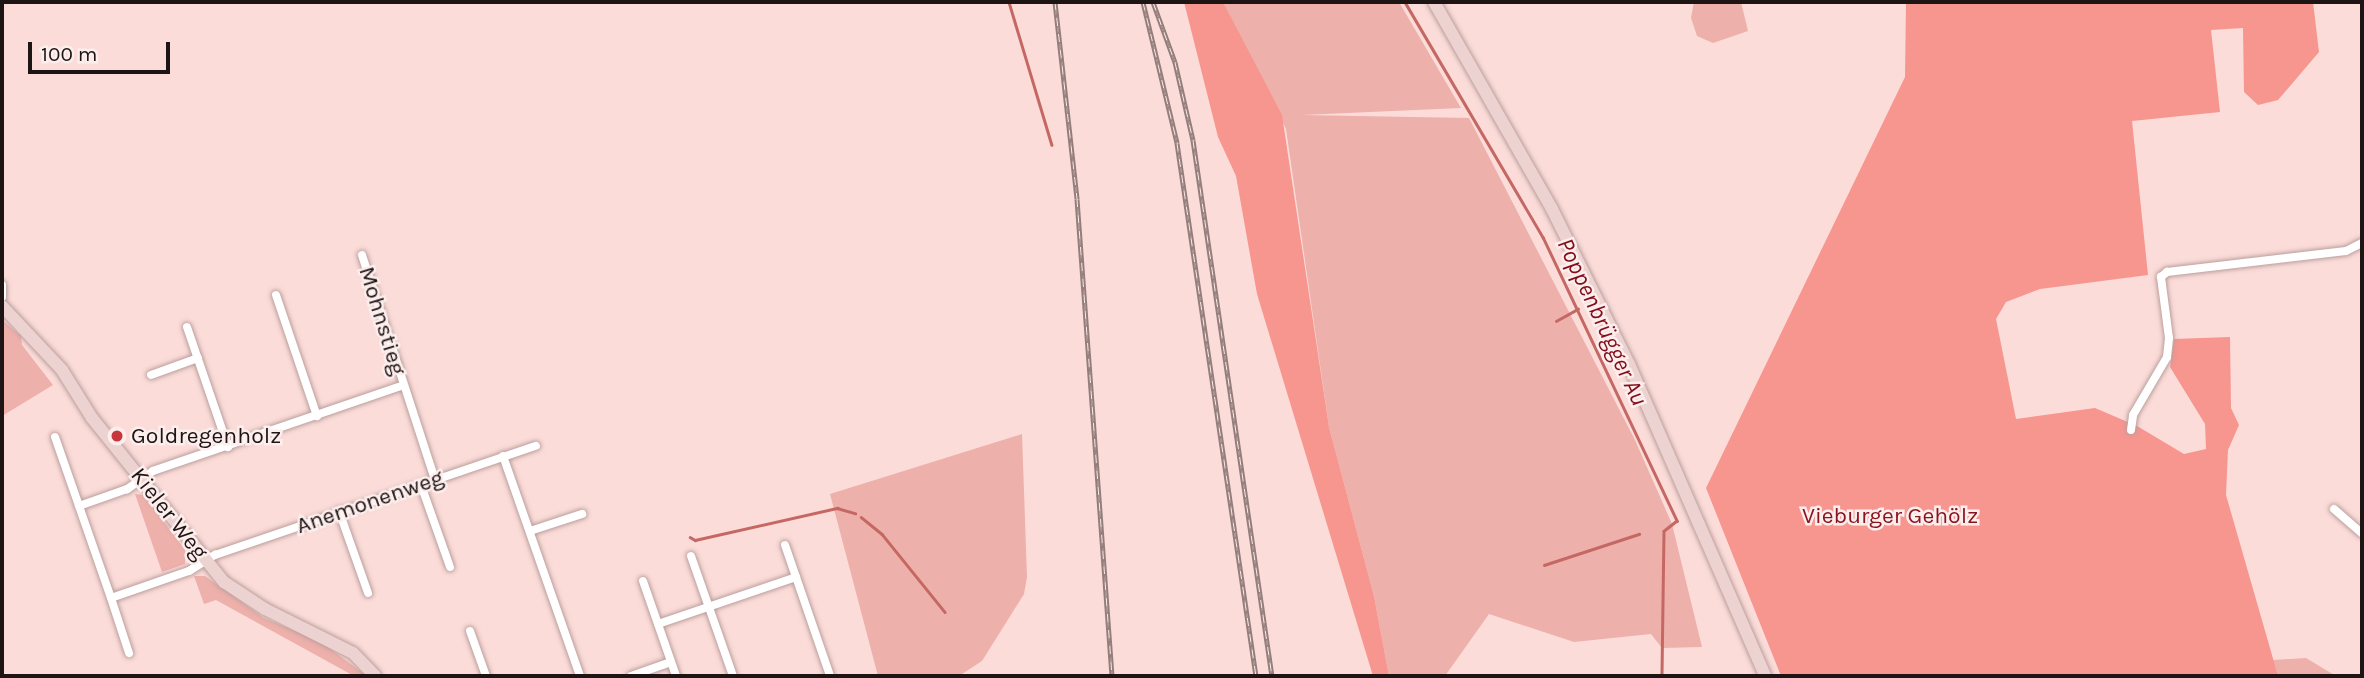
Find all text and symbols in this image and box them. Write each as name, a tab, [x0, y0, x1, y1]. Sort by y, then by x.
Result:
scale bar	[32, 28, 173, 72]
text: 100 m	[41, 42, 98, 66]
water label: Poppenbrügger Au	[1551, 233, 1653, 411]
street label: Mohnstieg	[352, 263, 412, 379]
place label: Goldregenholz	[131, 422, 281, 450]
marker: Goldregenholz	[109, 428, 125, 444]
street label: Kieler Weg	[124, 462, 214, 566]
street label: Anemonenweg	[293, 464, 447, 540]
park label: Vieburger Gehölz	[1802, 502, 1978, 530]

